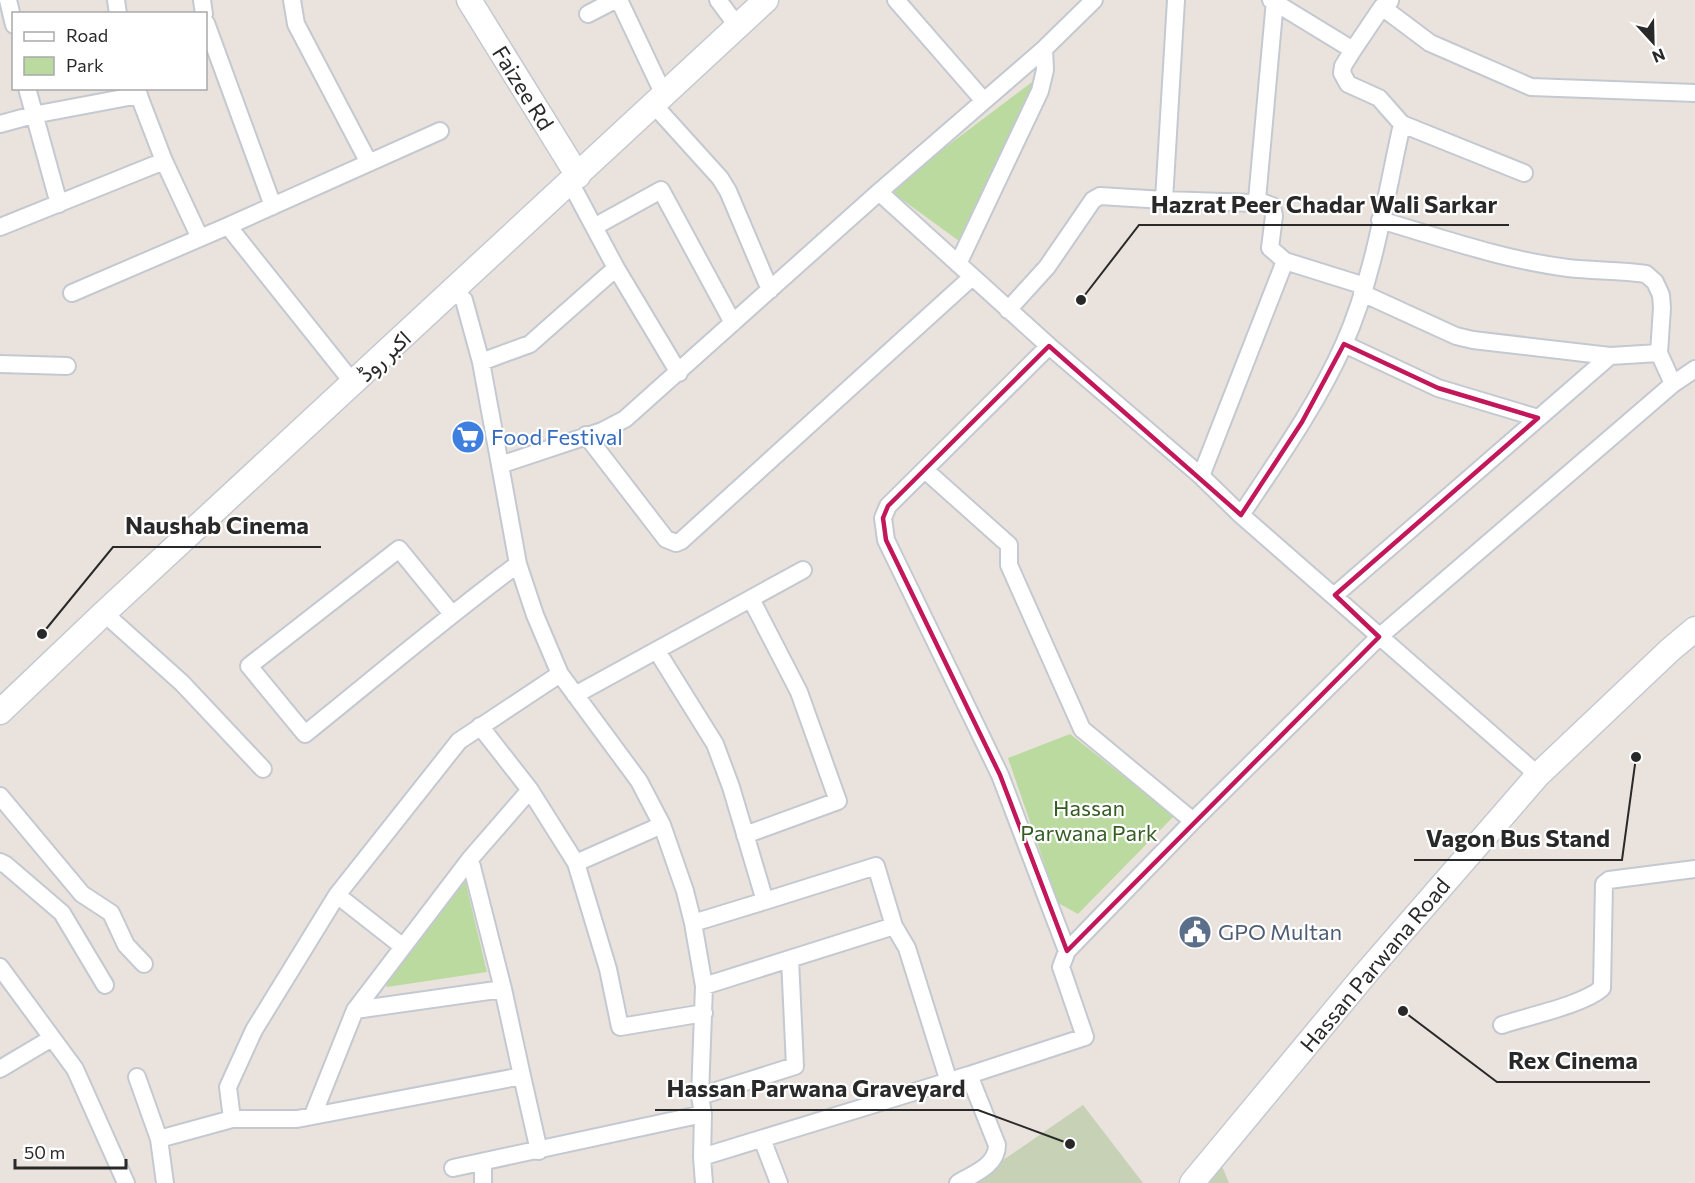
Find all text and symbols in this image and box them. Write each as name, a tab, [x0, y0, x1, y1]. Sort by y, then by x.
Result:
legend	[12, 12, 207, 90]
north arrow	[1623, 12, 1683, 72]
text: Road	[66, 24, 108, 46]
street label: Faizee Rd	[487, 41, 560, 135]
text: N	[1650, 45, 1668, 67]
text: Park	[66, 54, 104, 76]
callout: Hazrat Peer Chadar Wali Sarkar	[1139, 183, 1509, 225]
text: Hazrat Peer Chadar Wali Sarkar	[1151, 189, 1497, 218]
street label: اکبر روڈ	[352, 324, 416, 388]
supermarket icon: Food Festival	[450, 419, 486, 455]
place label: Food Festival	[491, 423, 623, 450]
callout: Naushab Cinema	[113, 505, 321, 547]
text: Naushab Cinema	[125, 510, 309, 539]
park label: Hassan Parwana Park	[1020, 794, 1158, 846]
callout: Vagon Bus Stand	[1414, 818, 1622, 860]
text: Vagon Bus Stand	[1426, 823, 1610, 852]
street label: Hassan Parwana Road	[1294, 872, 1455, 1057]
public building icon: GPO Multan	[1177, 914, 1213, 950]
place label: GPO Multan	[1218, 918, 1342, 945]
callout: Rex Cinema	[1497, 1040, 1650, 1082]
text: Rex Cinema	[1508, 1045, 1638, 1074]
callout: Hassan Parwana Graveyard	[655, 1068, 978, 1110]
text: Hassan Parwana Graveyard	[666, 1073, 966, 1102]
scale bar	[15, 1132, 126, 1170]
text: 50 m	[24, 1141, 65, 1163]

